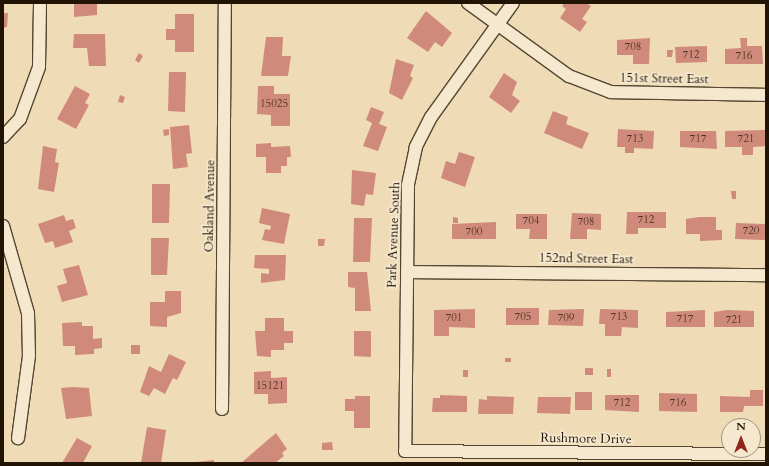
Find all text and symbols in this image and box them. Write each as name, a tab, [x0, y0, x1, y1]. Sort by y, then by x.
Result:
house number: 708	[625, 40, 641, 54]
house number: 712	[683, 48, 699, 62]
house number: 716	[736, 49, 752, 63]
street label: 151st Street East	[619, 70, 709, 88]
house number: 15025	[260, 97, 288, 111]
house number: 713	[627, 132, 643, 146]
house number: 717	[690, 132, 706, 146]
house number: 721	[738, 132, 754, 146]
street label: Oakland Avenue	[201, 160, 219, 252]
street label: Park Avenue South	[384, 182, 404, 288]
house number: 712	[638, 213, 654, 227]
house number: 704	[523, 214, 539, 228]
house number: 708	[578, 215, 594, 229]
house number: 720	[743, 224, 759, 238]
house number: 700	[466, 225, 482, 239]
street label: 152nd Street East	[539, 250, 633, 268]
house number: 705	[515, 310, 531, 324]
house number: 713	[611, 310, 627, 324]
house number: 701	[446, 311, 462, 325]
house number: 709	[558, 311, 574, 325]
house number: 717	[677, 312, 693, 326]
house number: 721	[726, 313, 742, 327]
house number: 15121	[256, 379, 284, 393]
house number: 712	[614, 396, 630, 410]
house number: 716	[670, 396, 686, 410]
north arrow	[721, 418, 761, 458]
text: N	[736, 419, 746, 434]
street label: Rushmore Drive	[540, 430, 632, 448]

